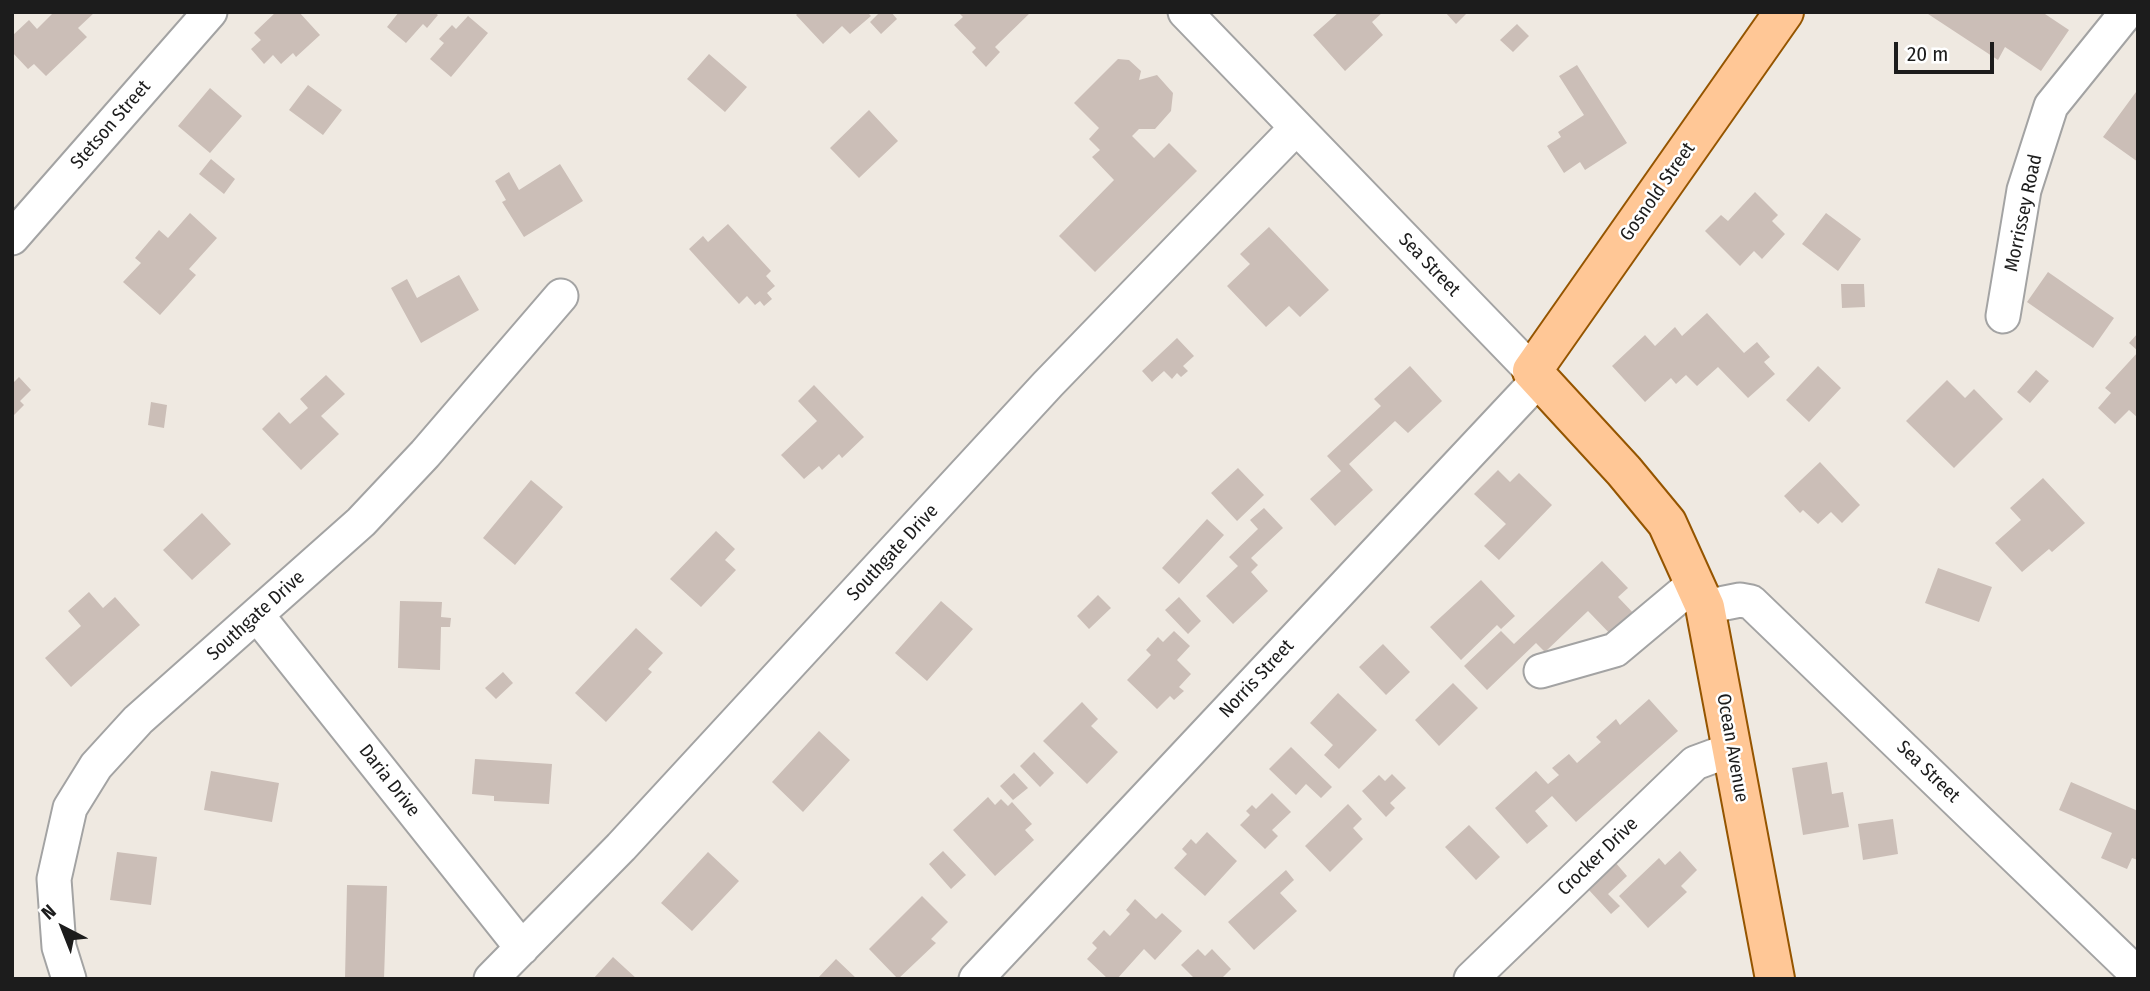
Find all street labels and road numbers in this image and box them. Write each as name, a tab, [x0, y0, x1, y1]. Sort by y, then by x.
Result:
street label: Stetson Street	[66, 76, 156, 174]
street label: Gosnold Street	[1616, 138, 1700, 246]
street label: Morrissey Road	[2000, 152, 2048, 274]
street label: Sea Street	[1393, 229, 1465, 301]
street label: Southgate Drive	[843, 500, 943, 606]
street label: Southgate Drive	[202, 566, 310, 666]
street label: Norris Street	[1215, 635, 1299, 723]
street label: Ocean Avenue	[1711, 692, 1753, 804]
street label: Sea Street	[1892, 736, 1964, 808]
street label: Daria Drive	[354, 740, 424, 822]
street label: Crocker Drive	[1553, 813, 1643, 901]

